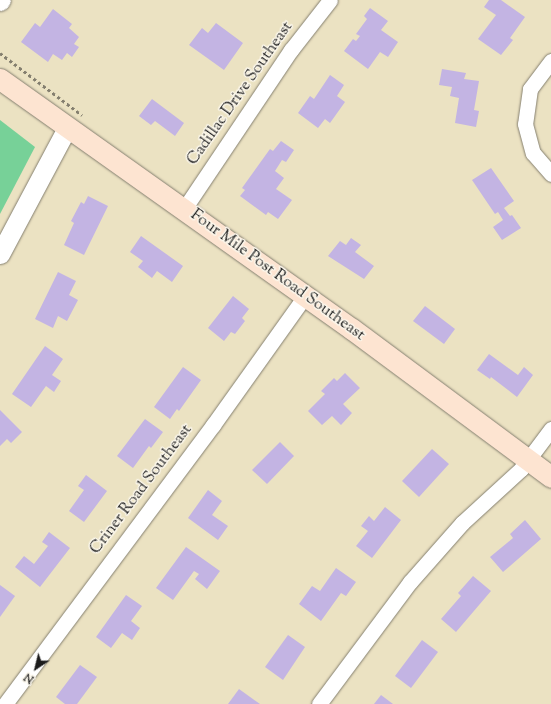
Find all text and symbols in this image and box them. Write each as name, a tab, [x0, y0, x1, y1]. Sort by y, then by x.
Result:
street label: Cadillac Drive Southeast	[184, 19, 298, 169]
street label: Four Mile Post Road Southeast	[186, 206, 368, 346]
street label: Criner Road Southeast	[87, 421, 197, 559]
north arrow	[16, 648, 56, 688]
text: N	[21, 669, 37, 687]

